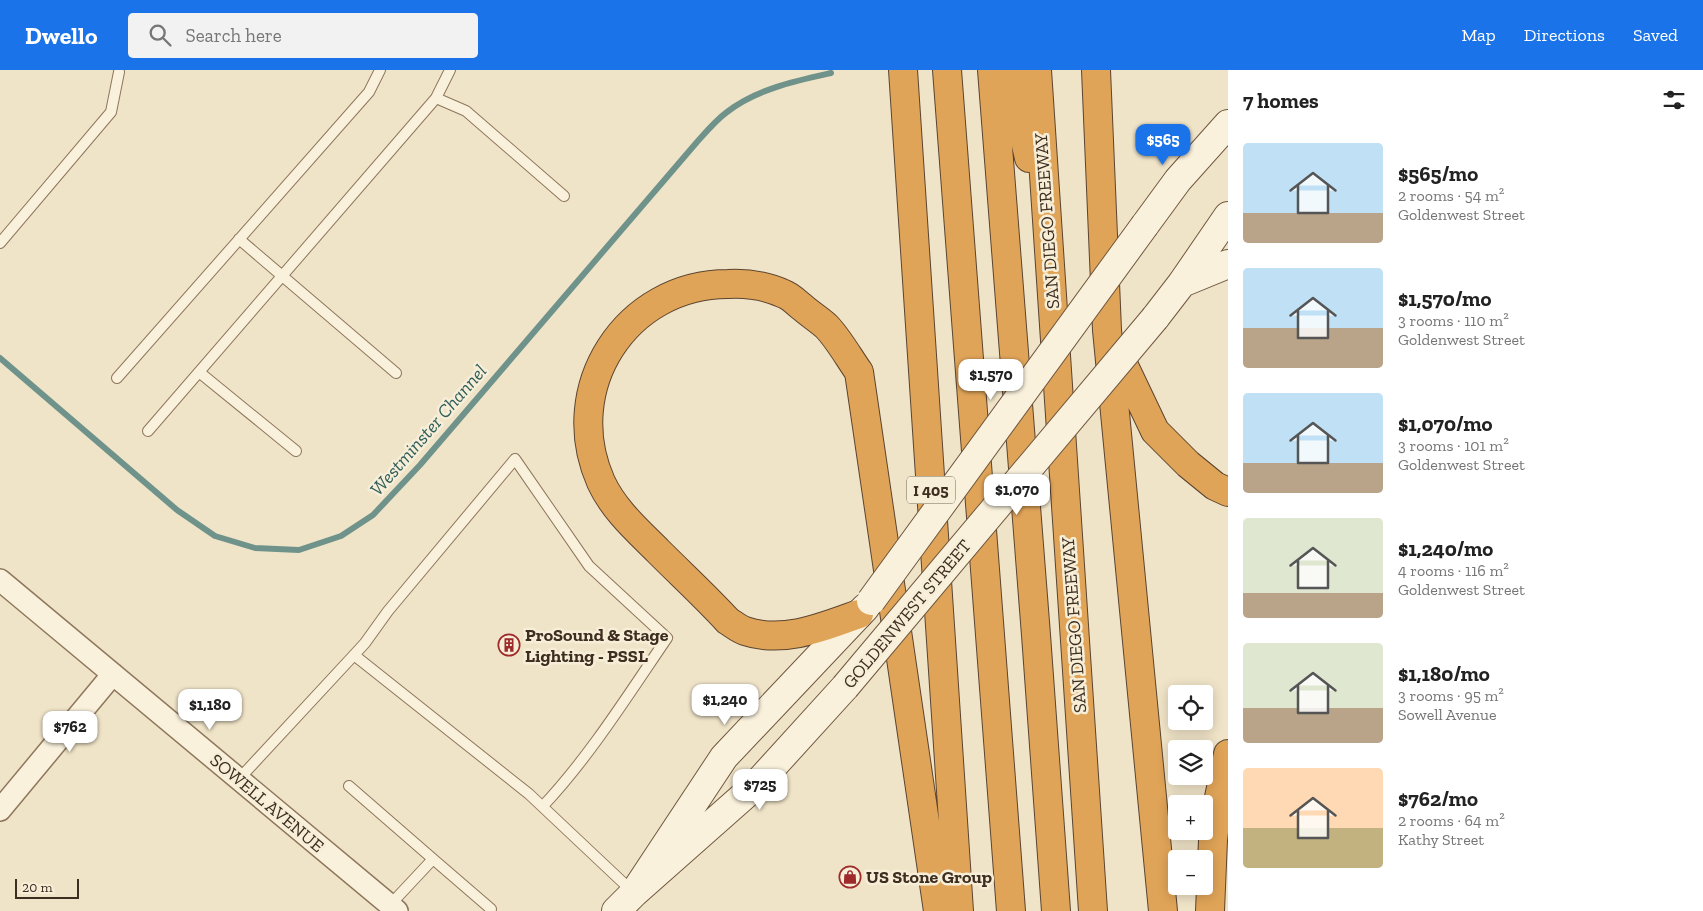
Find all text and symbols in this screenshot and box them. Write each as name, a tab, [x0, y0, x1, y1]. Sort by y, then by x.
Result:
search box	[128, 13, 478, 58]
text: Dwello	[25, 21, 98, 50]
icon: search	[146, 21, 174, 49]
text: Search here	[186, 24, 282, 47]
text: Map	[1461, 24, 1496, 46]
text: Directions	[1524, 24, 1605, 46]
text: Saved	[1633, 24, 1678, 46]
icon: filters	[1660, 86, 1688, 114]
text: 7 homes	[1243, 88, 1319, 113]
pin: $565	[1133, 124, 1193, 166]
text: $565	[1146, 130, 1180, 149]
street label: SAN DIEGO FREEWAY	[1030, 132, 1064, 310]
text: $565/mo	[1398, 161, 1478, 186]
icon: home	[1283, 163, 1343, 223]
text: 2 rooms · 54 m²	[1398, 186, 1504, 205]
text: Goldenwest Street	[1398, 205, 1525, 224]
text: $1,570/mo	[1398, 286, 1491, 311]
icon: home	[1283, 288, 1343, 348]
text: 3 rooms · 110 m²	[1398, 311, 1509, 330]
text: Goldenwest Street	[1398, 330, 1525, 349]
pin: $1,570	[950, 358, 1032, 401]
water label: Westminster Channel	[365, 360, 491, 500]
text: $1,570	[969, 365, 1013, 384]
text: $1,070/mo	[1398, 411, 1493, 436]
icon: home	[1283, 413, 1343, 473]
text: 3 rooms · 101 m²	[1398, 436, 1509, 455]
text: Goldenwest Street	[1398, 455, 1525, 474]
pin: $1,070	[976, 474, 1058, 516]
road number: I 405	[907, 476, 955, 504]
text: $1,070	[995, 480, 1039, 499]
street label: GOLDENWEST STREET	[838, 535, 976, 693]
street label: SAN DIEGO FREEWAY	[1057, 536, 1091, 714]
text: $1,240/mo	[1398, 536, 1493, 561]
icon: home	[1283, 538, 1343, 598]
text: 4 rooms · 116 m²	[1398, 561, 1509, 580]
text: Goldenwest Street	[1398, 580, 1525, 599]
place label: ProSound & Stage Lighting - PSSL	[525, 624, 669, 667]
building icon: ProSound & Stage Lighting - PSSL	[497, 633, 521, 657]
text: $1,180/mo	[1398, 661, 1490, 686]
icon: home	[1283, 663, 1343, 723]
pin: $1,240	[684, 684, 766, 726]
map controls	[1168, 685, 1213, 895]
button: locate	[1168, 685, 1213, 730]
text: 3 rooms · 95 m²	[1398, 686, 1504, 705]
pin: $1,180	[169, 688, 251, 731]
text: $1,240	[703, 690, 747, 709]
text: $1,180	[189, 695, 231, 714]
text: Sowell Avenue	[1398, 705, 1497, 724]
pin: $762	[40, 710, 100, 753]
text: $762	[54, 717, 86, 736]
button: layers	[1168, 740, 1213, 785]
street label: SOWELL AVENUE	[206, 749, 328, 857]
pin: $725	[730, 768, 790, 811]
text: $725	[744, 775, 776, 794]
text: $762/mo	[1398, 786, 1478, 811]
icon: home	[1283, 788, 1343, 848]
button: +	[1168, 795, 1213, 840]
text: 2 rooms · 64 m²	[1398, 811, 1505, 830]
text: Kathy Street	[1398, 830, 1484, 849]
button: −	[1168, 850, 1213, 895]
shop icon: US Stone Group	[838, 865, 862, 889]
place label: US Stone Group	[866, 866, 992, 888]
scale bar	[15, 876, 79, 899]
text: 20 m	[22, 879, 53, 896]

